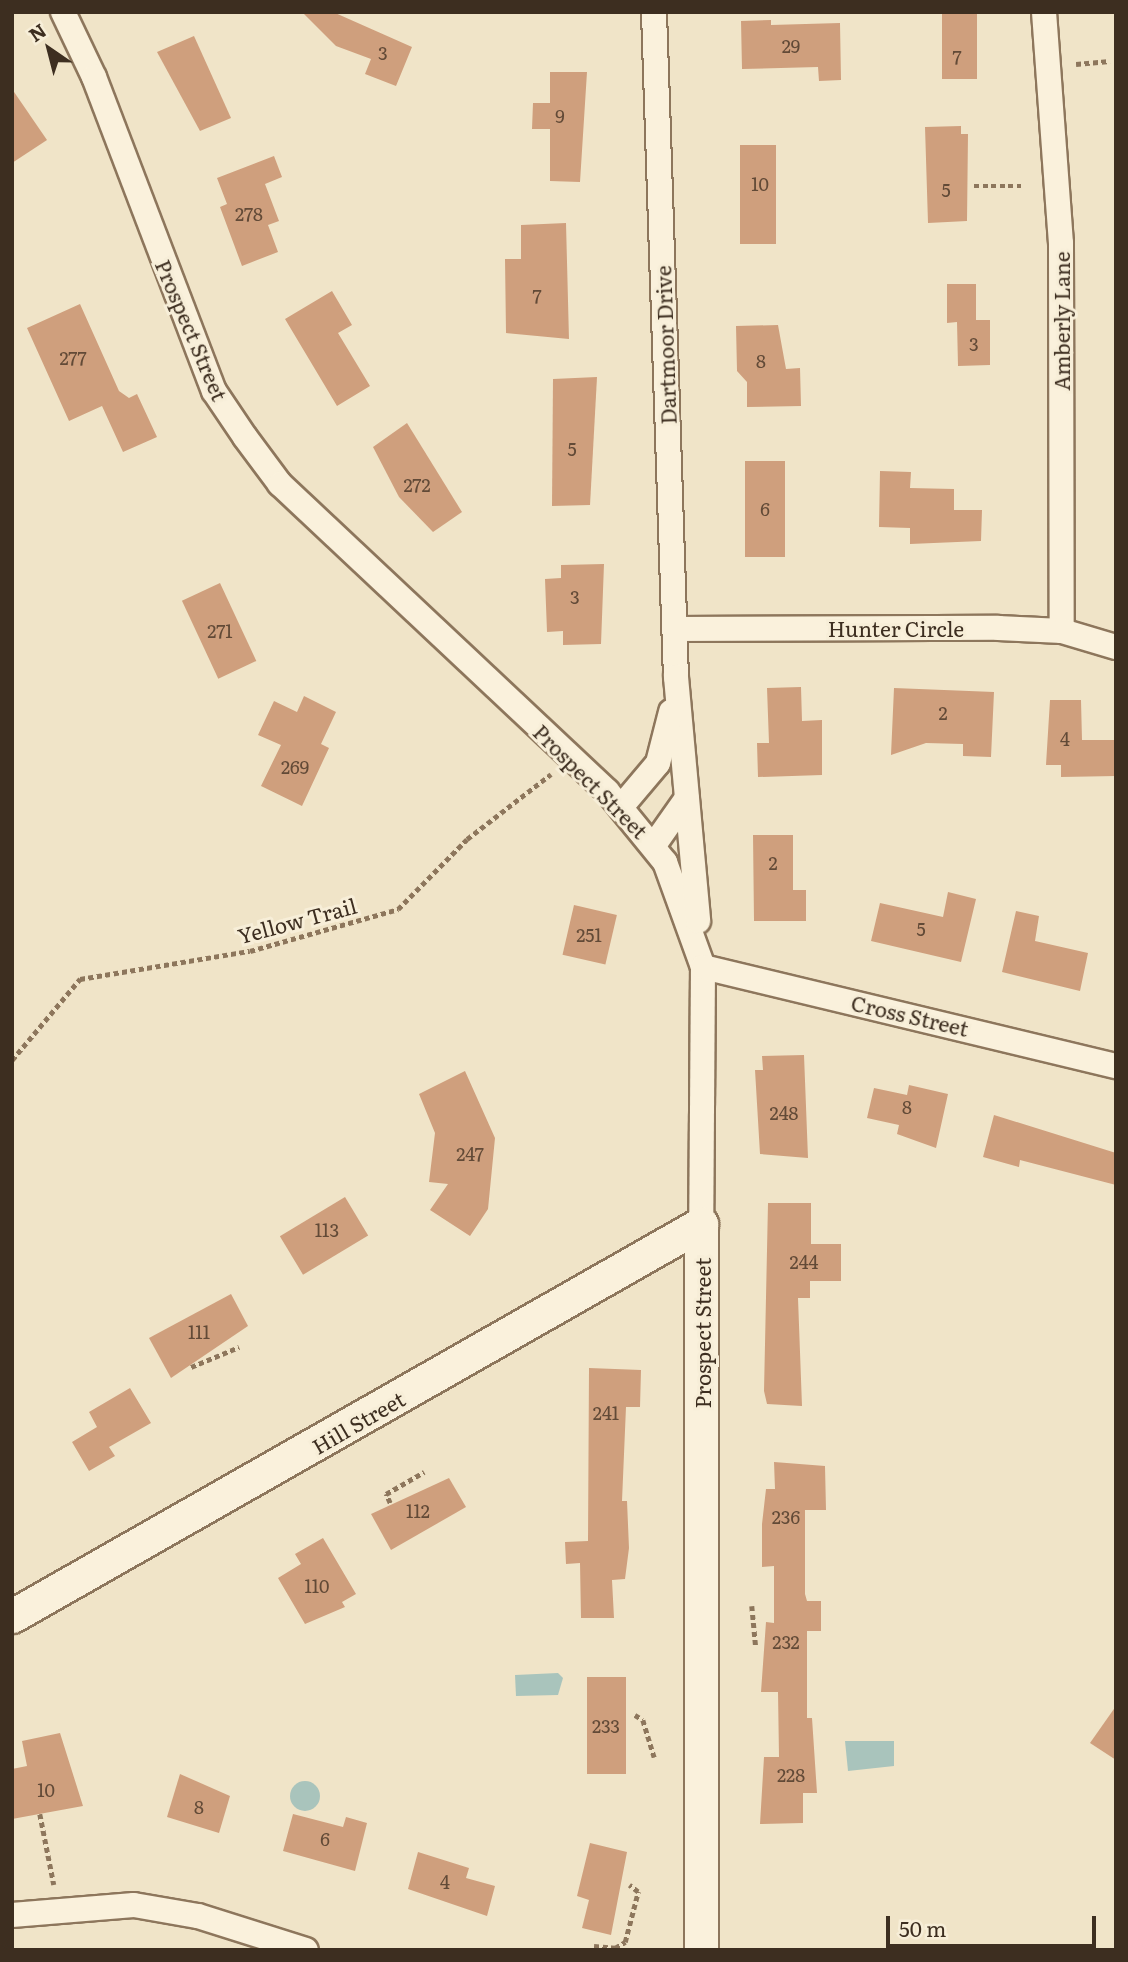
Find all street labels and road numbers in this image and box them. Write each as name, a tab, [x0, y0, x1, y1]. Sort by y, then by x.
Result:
street label: Amberly Lane	[1048, 251, 1074, 391]
street label: Prospect Street	[151, 256, 233, 404]
street label: Dartmoor Drive	[650, 265, 680, 425]
street label: Hunter Circle	[828, 615, 964, 641]
street label: Prospect Street	[529, 719, 653, 843]
street label: Yellow Trail	[235, 892, 359, 948]
street label: Cross Street	[849, 989, 971, 1041]
street label: Prospect Street	[689, 1258, 715, 1408]
street label: Hill Street	[307, 1385, 409, 1459]

